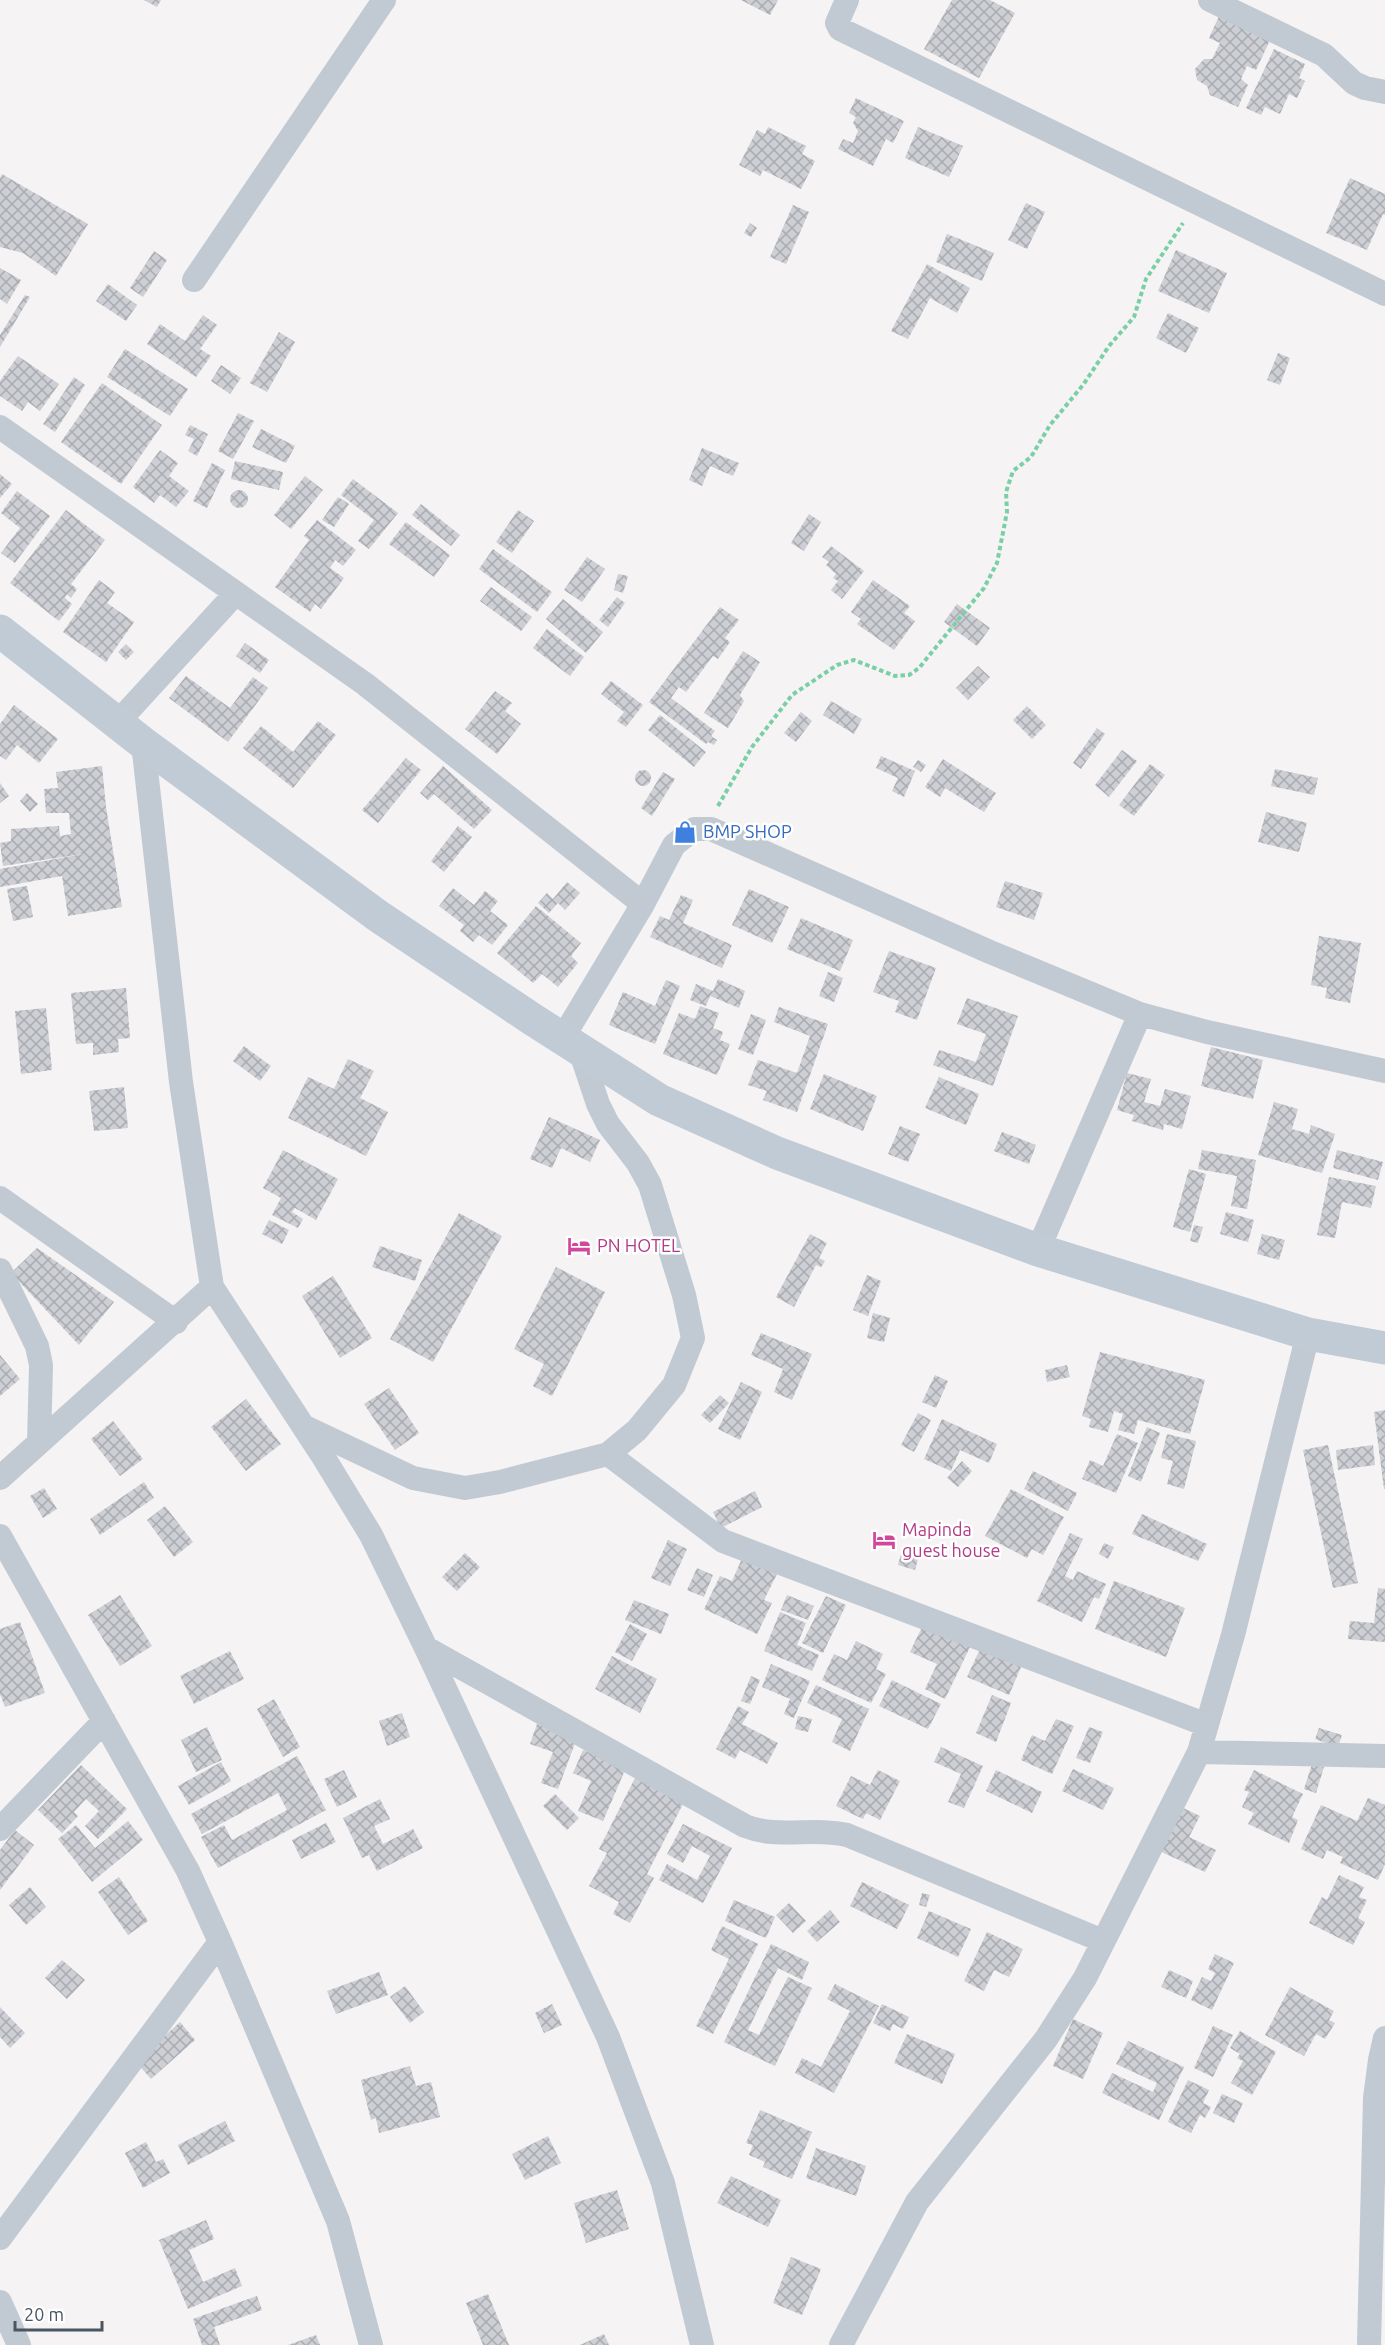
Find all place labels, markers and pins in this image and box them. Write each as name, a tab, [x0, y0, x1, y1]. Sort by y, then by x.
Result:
shop icon: BMP SHOP	[672, 819, 698, 845]
place label: BMP SHOP	[703, 821, 792, 841]
hotel icon: PN HOTEL	[566, 1233, 592, 1259]
place label: PN HOTEL	[597, 1235, 680, 1255]
place label: Mapinda guest house	[902, 1519, 1000, 1560]
hotel icon: Mapinda guest house	[871, 1527, 897, 1553]

